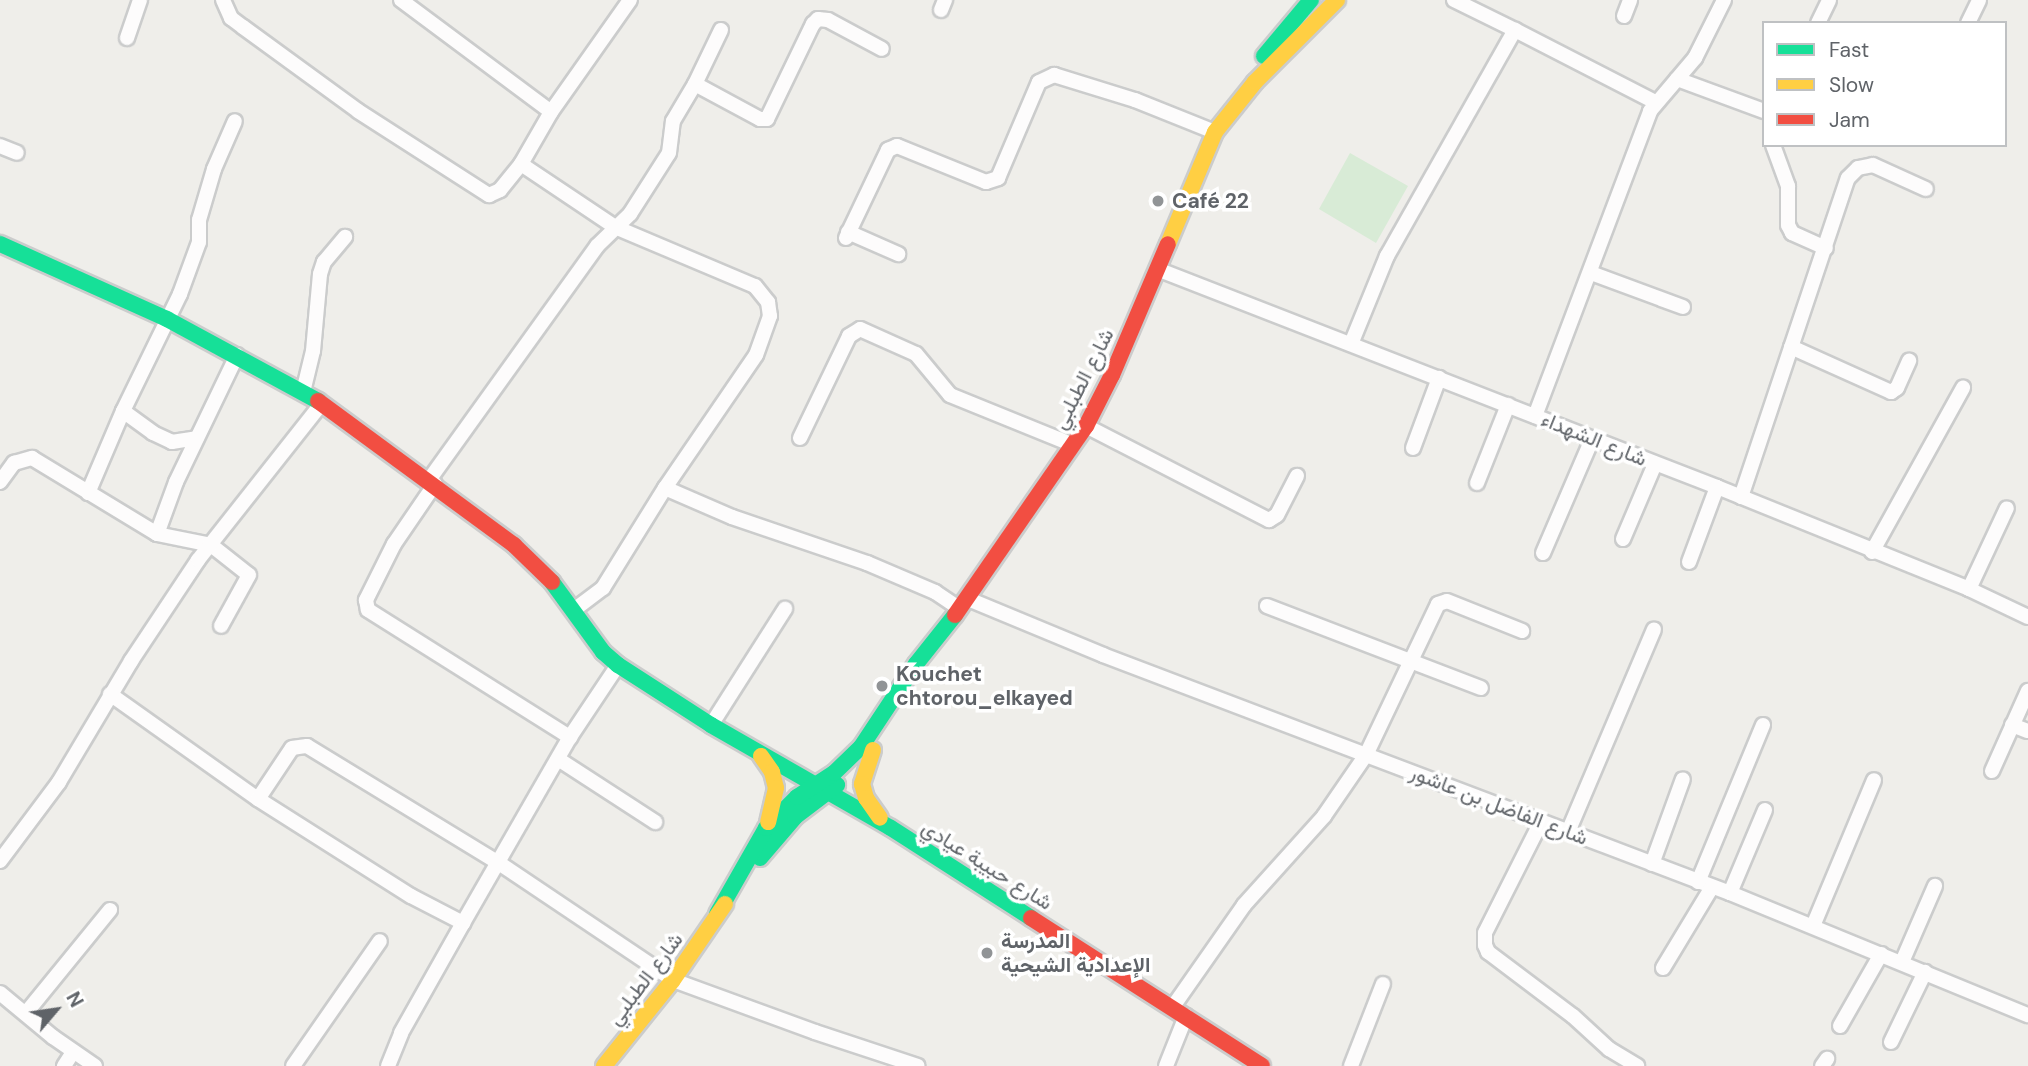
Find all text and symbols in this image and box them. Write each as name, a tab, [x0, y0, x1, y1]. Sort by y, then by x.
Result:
legend	[1762, 21, 2007, 147]
text: Fast	[1829, 36, 1869, 64]
text: Slow	[1829, 71, 1874, 99]
text: Jam	[1829, 106, 1870, 134]
place label: Café 22	[1172, 188, 1249, 214]
marker: Café 22	[1150, 193, 1166, 209]
street label: شارع الطبلبي	[1047, 324, 1119, 434]
street label: شارع الشهداء	[1538, 406, 1650, 472]
place label: Kouchet chtorou_elkayed	[896, 661, 1073, 711]
marker: Kouchet chtorou_elkayed	[874, 678, 890, 694]
street label: شارع الفاضل بن عاشور	[1407, 759, 1591, 851]
street label: شارع حبيبة عيادي	[917, 815, 1057, 915]
street label: شارع الطبلبي	[602, 928, 688, 1030]
place label: المدرسة الإعدادية الشيحية	[1001, 928, 1150, 978]
marker: المدرسة الإعدادية الشيحية	[979, 945, 995, 961]
north arrow	[21, 975, 91, 1045]
text: N	[61, 987, 89, 1012]

